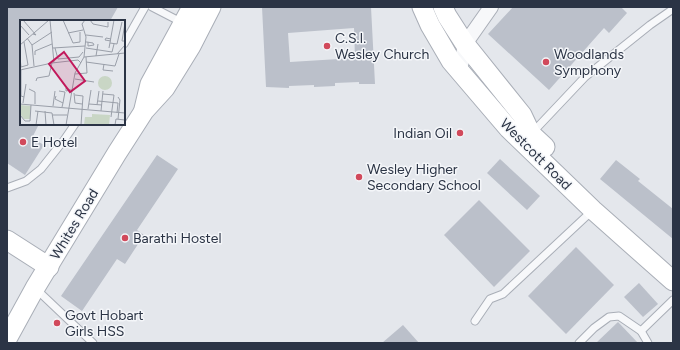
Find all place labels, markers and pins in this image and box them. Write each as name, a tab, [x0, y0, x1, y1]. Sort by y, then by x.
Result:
place label: C.S.I. Wesley Church	[335, 30, 429, 63]
marker: C.S.I. Wesley Church	[322, 41, 332, 51]
place label: Woodlands Symphony	[554, 46, 624, 79]
marker: Woodlands Symphony	[541, 57, 551, 67]
place label: Indian Oil	[393, 125, 452, 142]
marker: Indian Oil	[455, 128, 465, 138]
place label: E Hotel	[31, 134, 77, 151]
marker: E Hotel	[18, 137, 28, 147]
place label: Wesley Higher Secondary School	[367, 161, 481, 194]
marker: Wesley Higher Secondary School	[354, 172, 364, 182]
place label: Barathi Hostel	[133, 230, 222, 247]
marker: Barathi Hostel	[120, 233, 130, 243]
place label: Govt Hobart Girls HSS	[65, 307, 144, 340]
marker: Govt Hobart Girls HSS	[52, 318, 62, 328]

